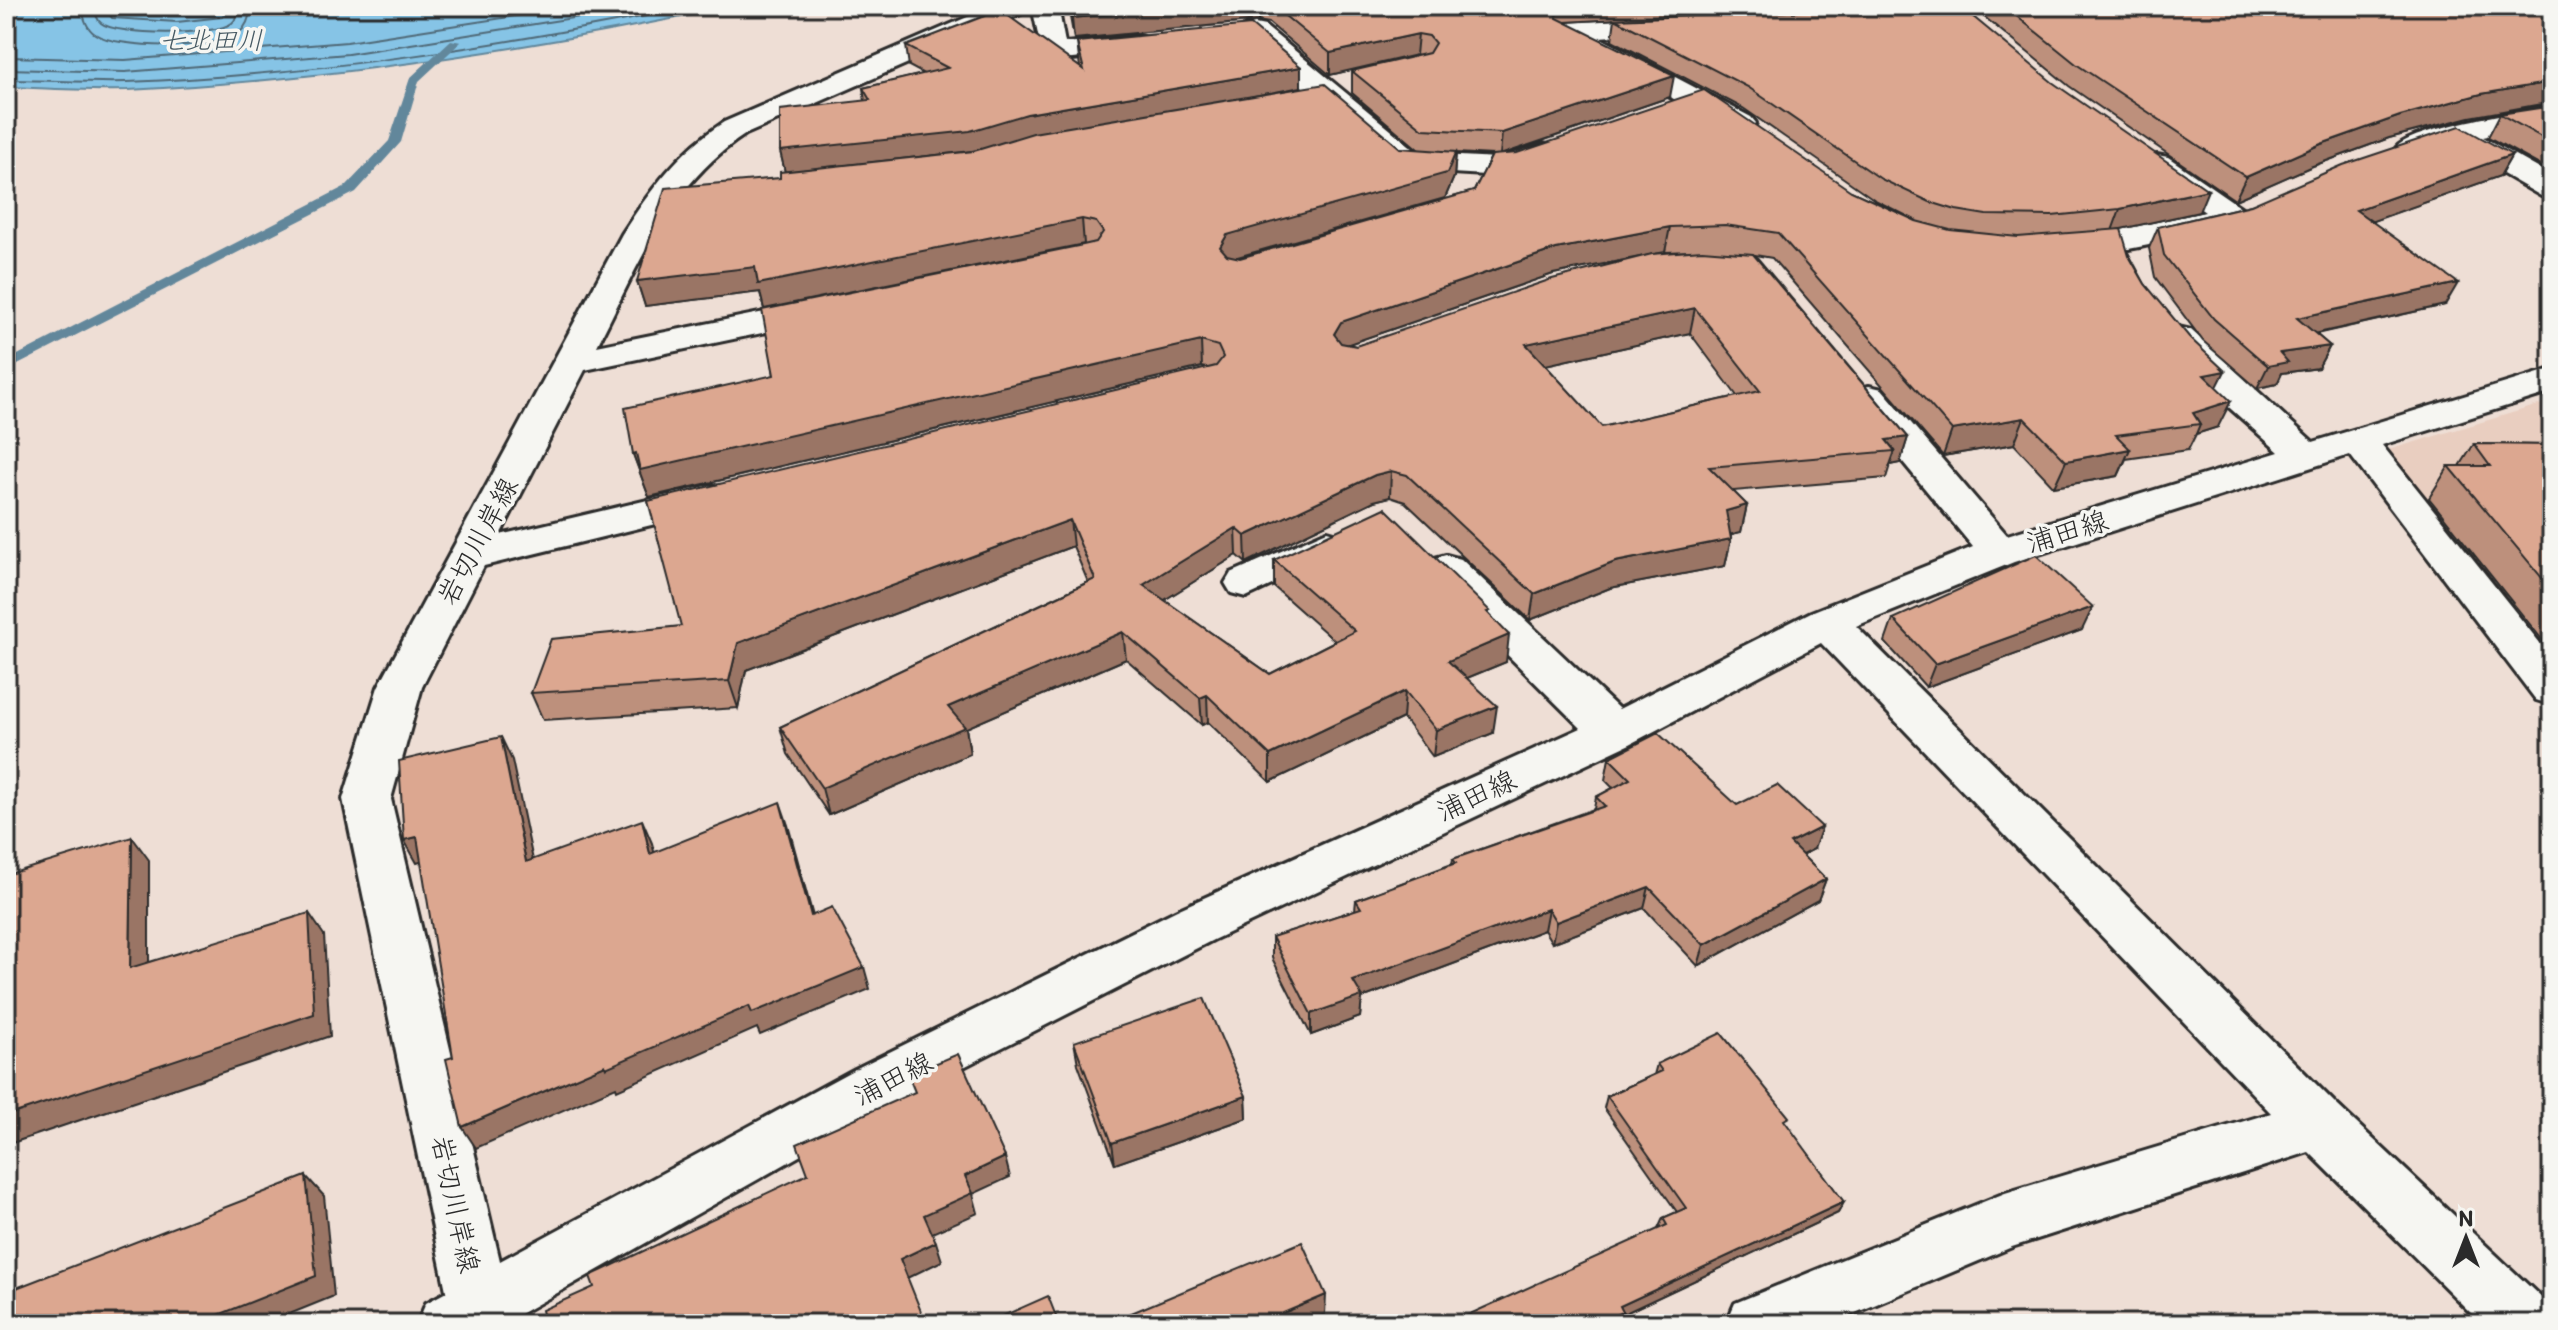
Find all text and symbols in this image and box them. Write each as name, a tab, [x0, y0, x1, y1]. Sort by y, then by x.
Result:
water label: 七北田川	[159, 24, 263, 56]
street label: 岩切川岸線	[429, 471, 525, 611]
street label: 浦田線	[2022, 502, 2112, 560]
street label: 浦田線	[1431, 762, 1521, 828]
street label: 浦田線	[848, 1044, 938, 1112]
street label: 岩切川岸線	[425, 1132, 487, 1276]
north arrow	[2426, 1198, 2506, 1278]
text: N	[2459, 1205, 2473, 1232]

